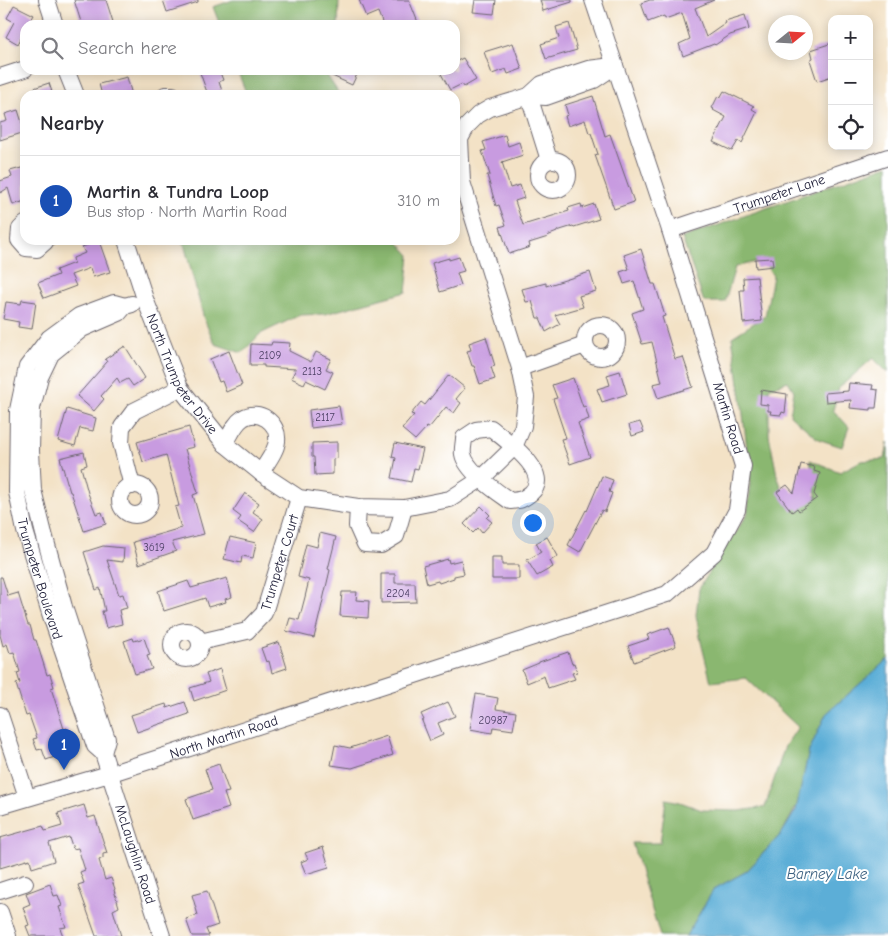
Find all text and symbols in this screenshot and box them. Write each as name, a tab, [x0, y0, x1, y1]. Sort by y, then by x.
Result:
north arrow	[768, 15, 813, 60]
map controls	[828, 15, 873, 150]
button: +	[828, 15, 873, 60]
search box	[20, 20, 460, 75]
icon: search	[38, 34, 66, 62]
text: Search here	[78, 37, 177, 59]
button: −	[828, 60, 873, 105]
button: locate	[828, 105, 873, 150]
text: Nearby	[40, 111, 104, 135]
street label: Trumpeter Lane	[731, 170, 827, 217]
text: Martin & Tundra Loop	[87, 181, 269, 203]
text: 1	[53, 192, 59, 210]
text: 310 m	[397, 192, 440, 210]
text: Bus stop · North Martin Road	[87, 203, 287, 221]
street label: North Trumpeter Drive	[143, 311, 222, 437]
house number: 2109	[259, 349, 281, 362]
house number: 2113	[302, 365, 322, 378]
street label: Martin Road	[709, 380, 747, 456]
house number: 2117	[315, 411, 335, 424]
your location	[520, 510, 546, 536]
street label: Trumpeter Court	[257, 511, 302, 612]
street label: Trumpeter Boulevard	[14, 517, 67, 641]
house number: 3619	[143, 541, 165, 554]
house number: 2204	[386, 587, 410, 600]
street label: North Martin Road	[167, 711, 280, 762]
house number: 20987	[478, 714, 508, 727]
pin: 1	[48, 729, 80, 770]
street label: McLaughlin Road	[112, 802, 160, 906]
water label: Barney Lake	[787, 865, 868, 883]

